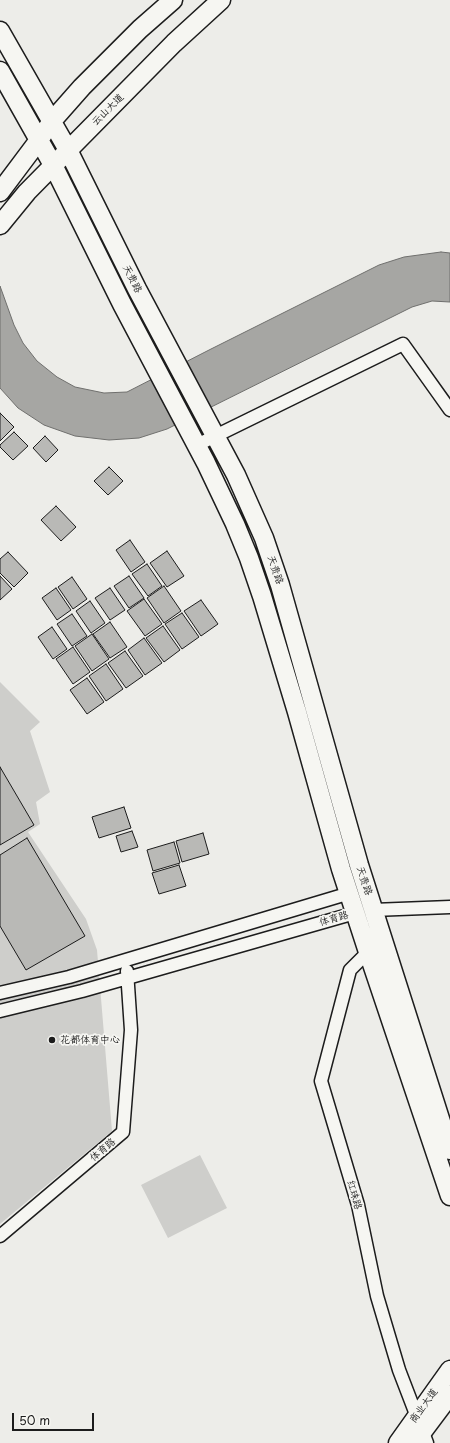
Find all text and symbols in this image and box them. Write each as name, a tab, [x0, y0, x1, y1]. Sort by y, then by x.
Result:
street label: 云山大道	[90, 92, 126, 128]
street label: 天贵路	[120, 263, 144, 295]
street label: 天贵路	[264, 554, 286, 586]
street label: 天贵路	[354, 865, 374, 897]
street label: 体育路	[318, 909, 350, 929]
place label: 花都体育中心	[60, 1034, 120, 1046]
marker: 花都体育中心	[47, 1035, 57, 1045]
street label: 体育路	[88, 1136, 118, 1164]
street label: 红珠路	[344, 1179, 364, 1211]
street label: 商业大道	[407, 1386, 441, 1426]
scale bar	[14, 1405, 96, 1431]
text: 50 m	[19, 1411, 50, 1429]

